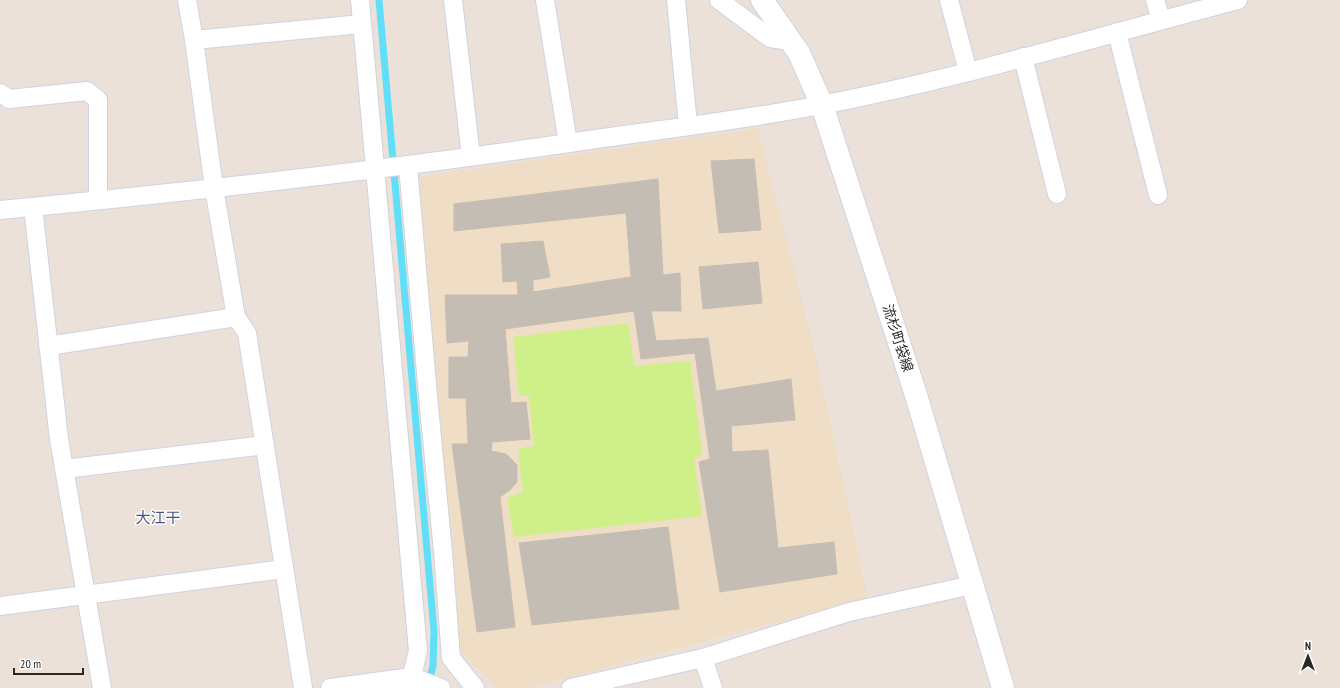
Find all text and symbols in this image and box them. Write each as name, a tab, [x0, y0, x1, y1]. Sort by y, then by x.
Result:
street label: 流杉町袋線	[879, 302, 917, 374]
district label: 大江干	[135, 508, 181, 527]
north arrow	[1288, 636, 1328, 676]
text: N	[1305, 639, 1311, 653]
scale bar	[14, 650, 83, 676]
text: 20 m	[20, 656, 41, 671]

